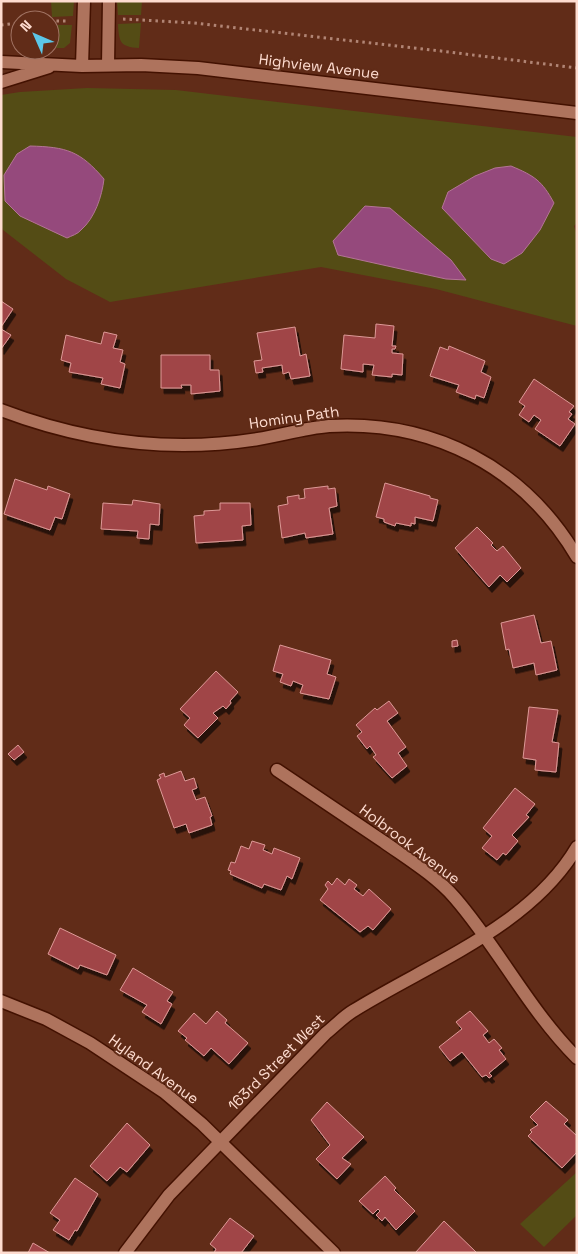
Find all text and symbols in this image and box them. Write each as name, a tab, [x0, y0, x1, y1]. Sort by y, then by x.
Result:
north arrow	[10, 10, 60, 60]
text: N	[16, 16, 35, 35]
street label: Highview Avenue	[258, 49, 380, 83]
street label: Hominy Path	[248, 401, 340, 433]
street label: Holbrook Avenue	[356, 800, 464, 888]
street label: 163rd Street West	[224, 1009, 329, 1114]
street label: Hyland Avenue	[105, 1030, 203, 1108]

